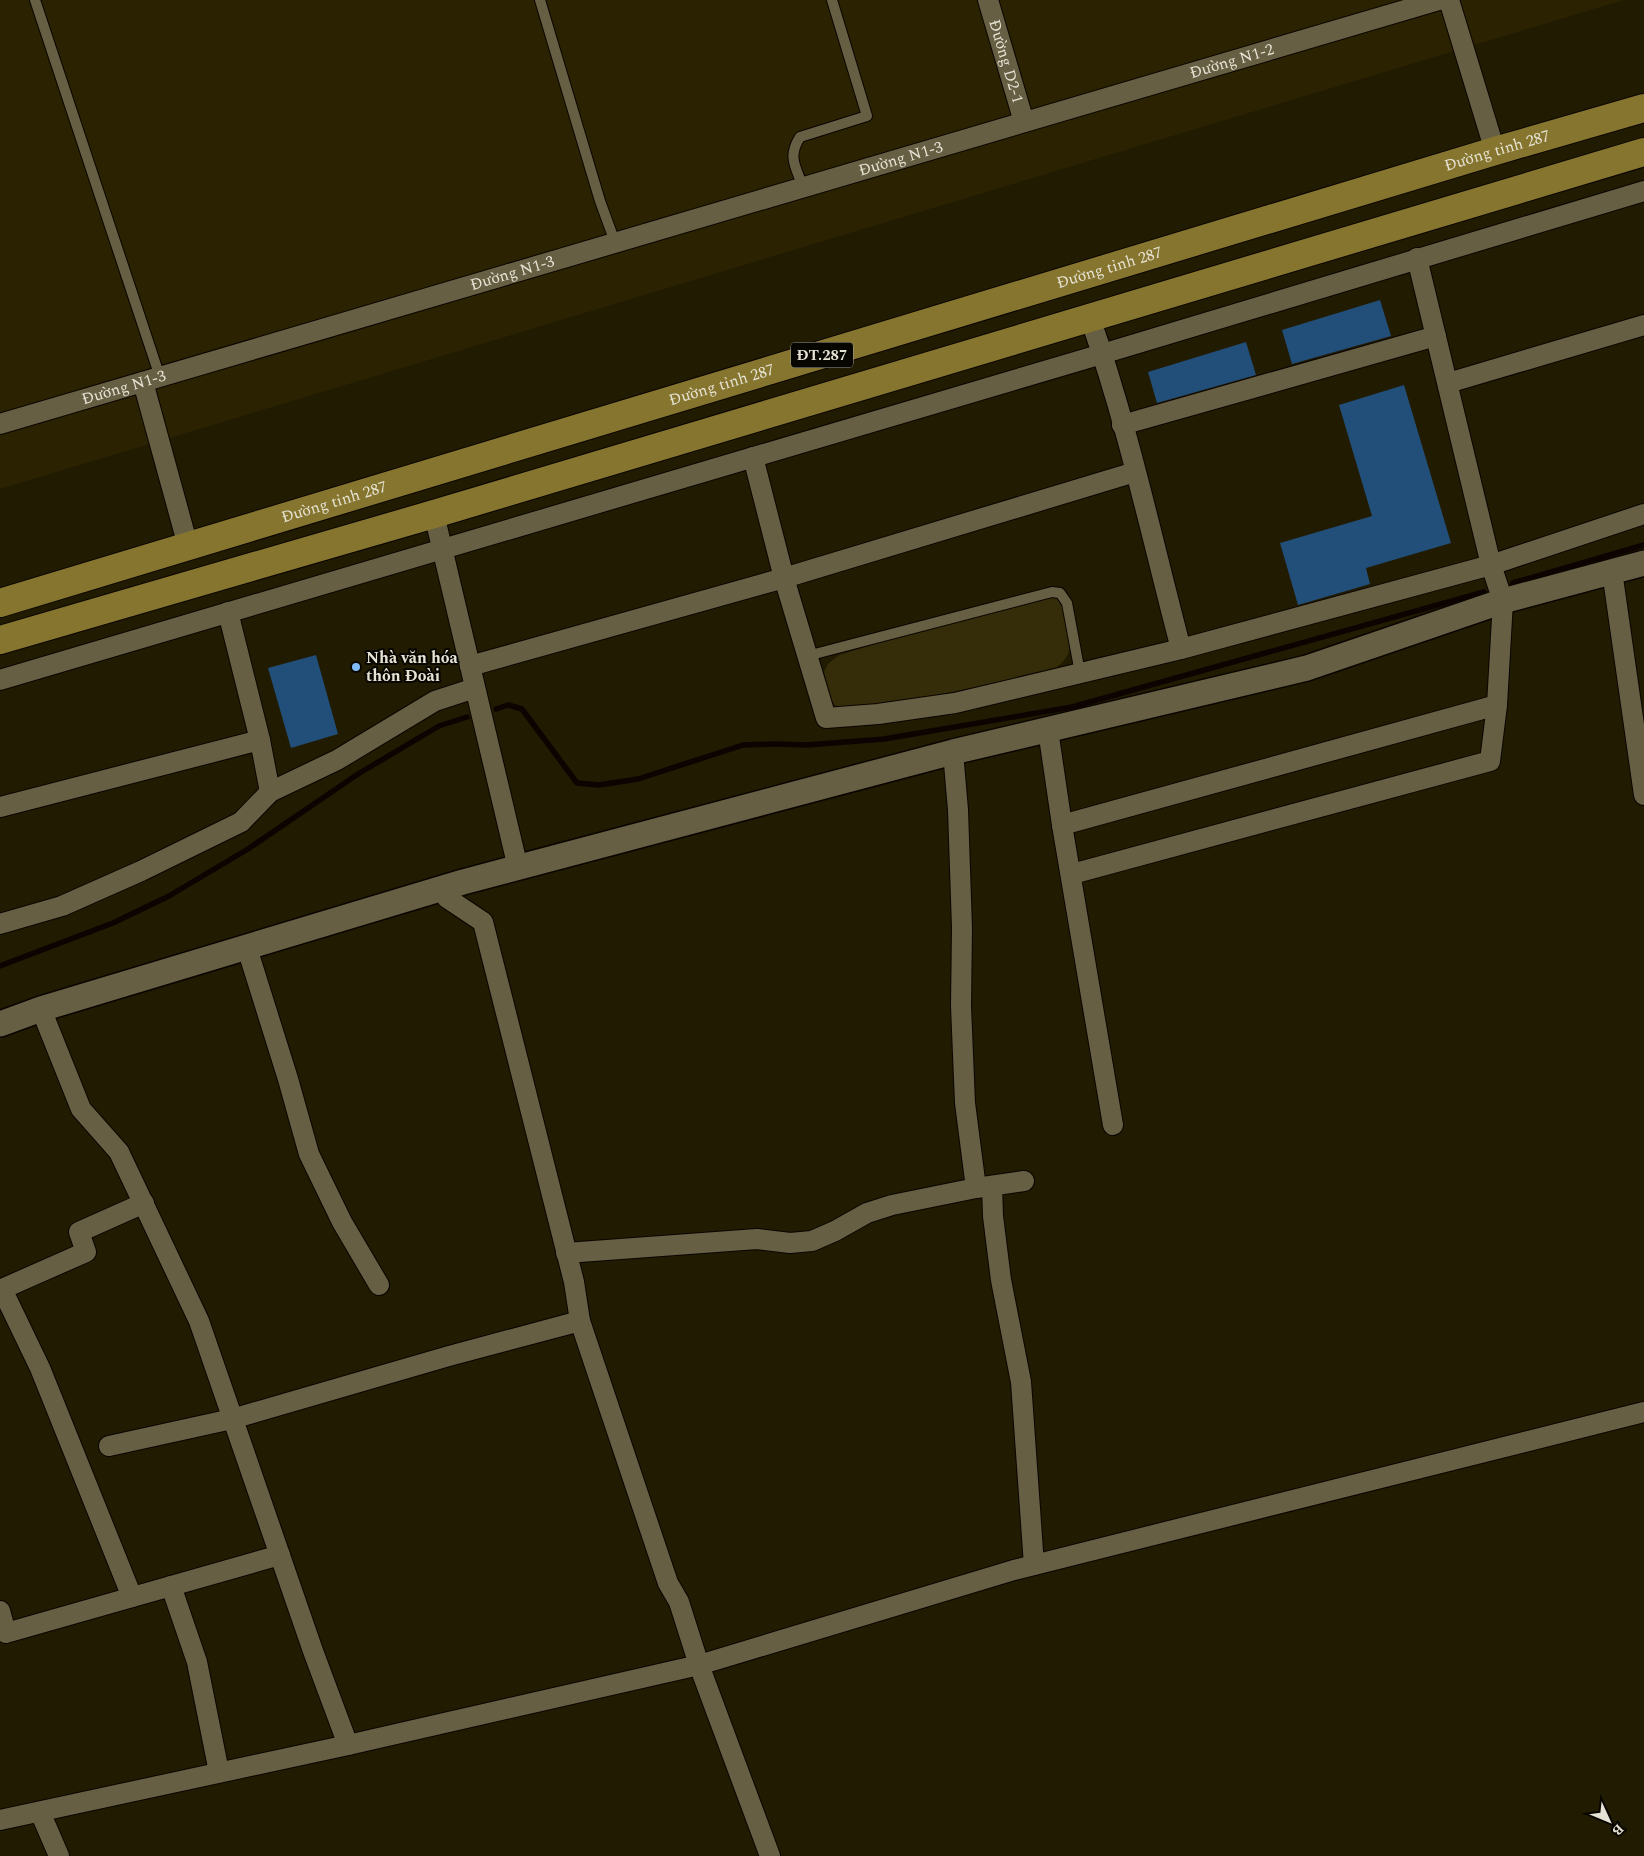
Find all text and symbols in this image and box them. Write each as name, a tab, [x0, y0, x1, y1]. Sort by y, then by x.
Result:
street label: Đường D2-1	[982, 17, 1030, 106]
street label: Đường N1-2	[1187, 37, 1277, 85]
street label: Đường tỉnh 287	[1441, 124, 1553, 178]
street label: Đường N1-3	[856, 135, 946, 182]
street label: Đường tỉnh 287	[1054, 240, 1165, 295]
street label: Đường N1-3	[467, 249, 557, 297]
road number: ĐT.287	[791, 342, 853, 368]
street label: Đường tỉnh 287	[666, 357, 778, 412]
street label: Đường N1-3	[79, 364, 169, 411]
street label: Đường tỉnh 287	[278, 475, 390, 529]
place label: Nhà văn hóa thôn Đoài	[366, 646, 459, 688]
marker: Nhà văn hóa thôn Đoài	[350, 661, 362, 673]
north arrow	[1584, 1796, 1634, 1846]
text: B	[1607, 1819, 1629, 1841]

